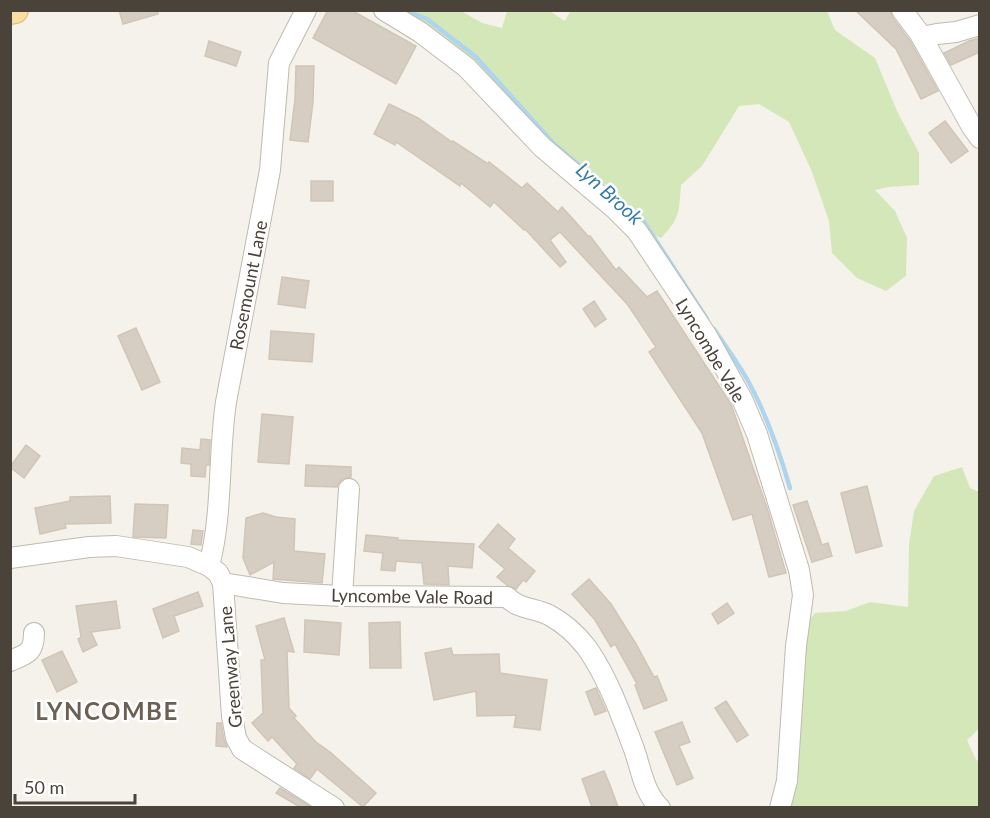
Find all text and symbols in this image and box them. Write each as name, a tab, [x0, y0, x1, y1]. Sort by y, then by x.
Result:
water label: Lyn Brook	[572, 157, 649, 229]
street label: Rosemount Lane	[225, 218, 271, 352]
street label: Lyncombe Vale	[671, 294, 751, 406]
street label: Lyncombe Vale Road	[331, 584, 493, 608]
street label: Greenway Lane	[214, 605, 246, 729]
district label: LYNCOMBE	[35, 696, 179, 725]
scale bar	[15, 767, 135, 805]
text: 50 m	[24, 776, 64, 798]

